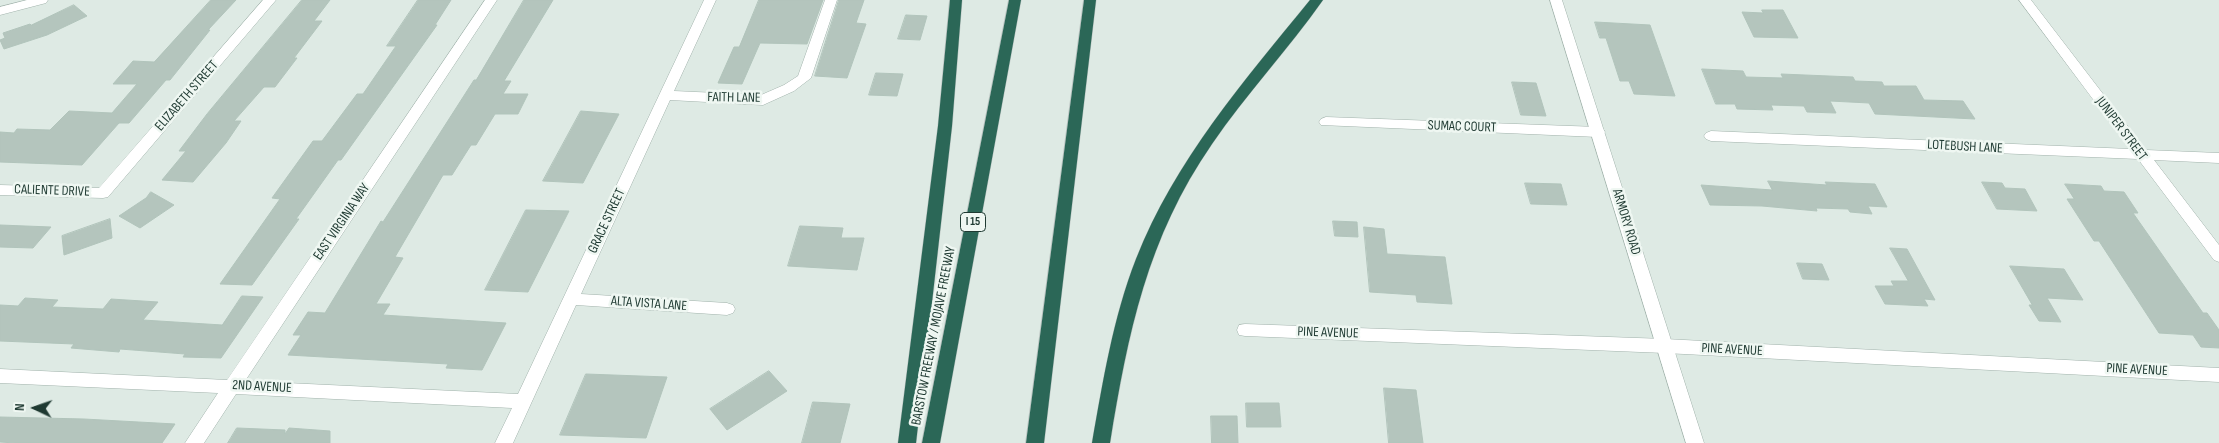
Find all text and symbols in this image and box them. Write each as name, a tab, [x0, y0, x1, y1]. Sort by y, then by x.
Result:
street label: ELIZABETH STREET	[152, 57, 222, 135]
street label: FAITH LANE	[707, 89, 761, 107]
street label: JUNIPER STREET	[2092, 94, 2150, 164]
street label: SUMAC COURT	[1427, 117, 1497, 137]
street label: LOTEBUSH LANE	[1927, 137, 2003, 157]
street label: EAST VIRGINIA WAY	[310, 180, 374, 264]
street label: CALIENTE DRIVE	[14, 181, 90, 201]
street label: GRACE STREET	[585, 186, 629, 256]
street label: ARMORY ROAD	[1608, 187, 1644, 257]
road number: I 15	[960, 212, 986, 232]
street label: BARSTOW FREEWAY / MOJAVE FREEWAY	[908, 245, 960, 427]
street label: ALTA VISTA LANE	[610, 293, 688, 315]
street label: PINE AVENUE	[1297, 324, 1359, 342]
street label: PINE AVENUE	[1701, 340, 1763, 360]
street label: PINE AVENUE	[2106, 360, 2168, 380]
street label: 2ND AVENUE	[232, 377, 292, 397]
north arrow	[10, 383, 60, 433]
text: N	[11, 403, 28, 411]

